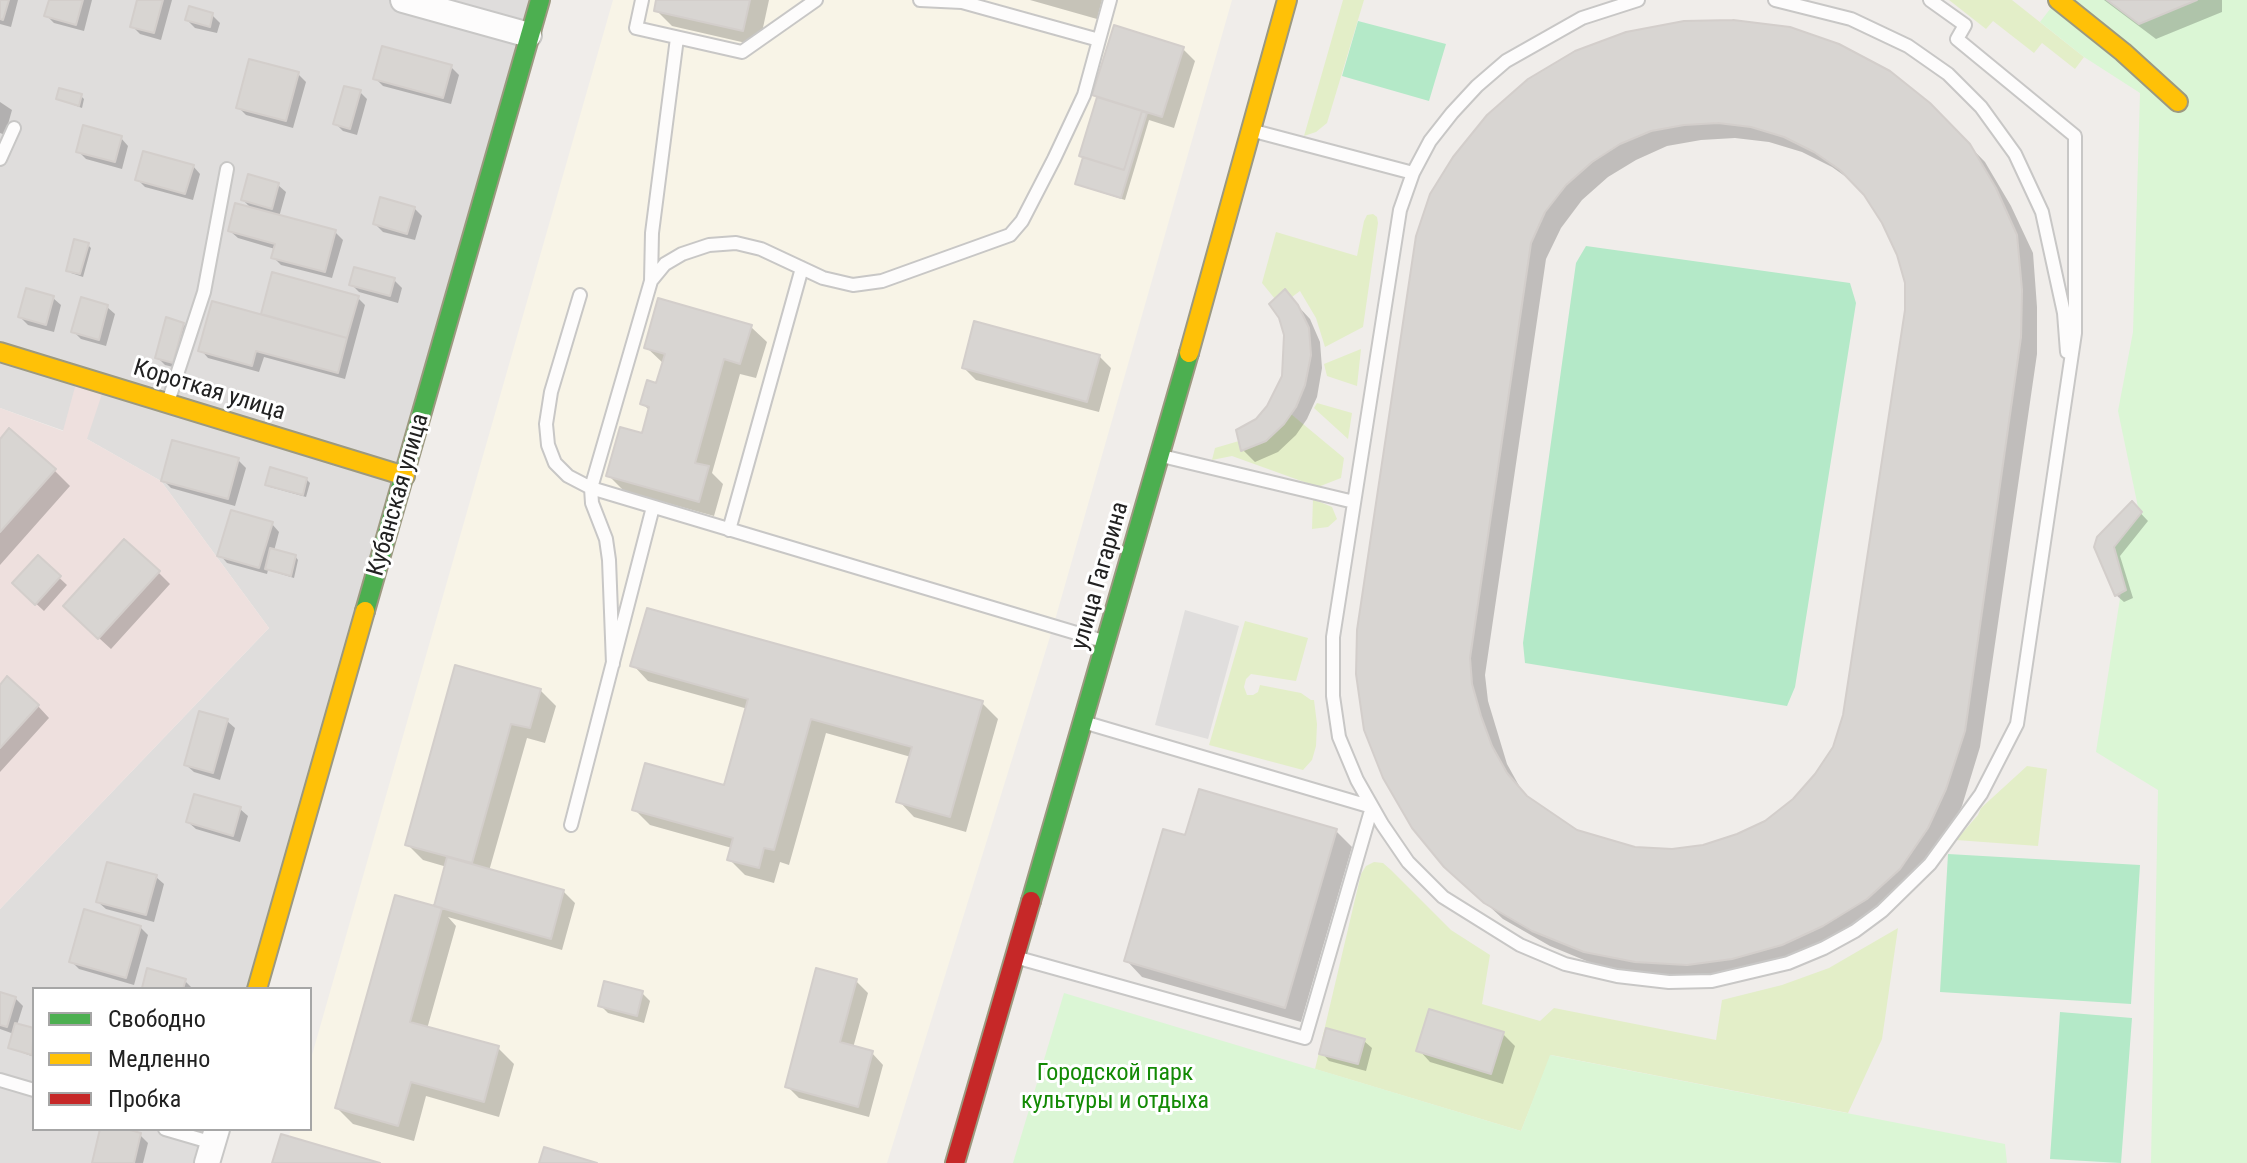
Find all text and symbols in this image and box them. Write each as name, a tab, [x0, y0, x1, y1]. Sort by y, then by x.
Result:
street label: Короткая улица	[130, 354, 288, 428]
street label: Кубанская улица	[362, 410, 436, 580]
street label: улица Гагарина	[1066, 499, 1136, 653]
legend	[32, 987, 312, 1131]
text: Свободно	[108, 1005, 206, 1033]
text: Медленно	[108, 1045, 210, 1073]
park label: Городской парк культуры и отдыха	[1021, 1060, 1209, 1116]
text: Пробка	[108, 1085, 181, 1113]

